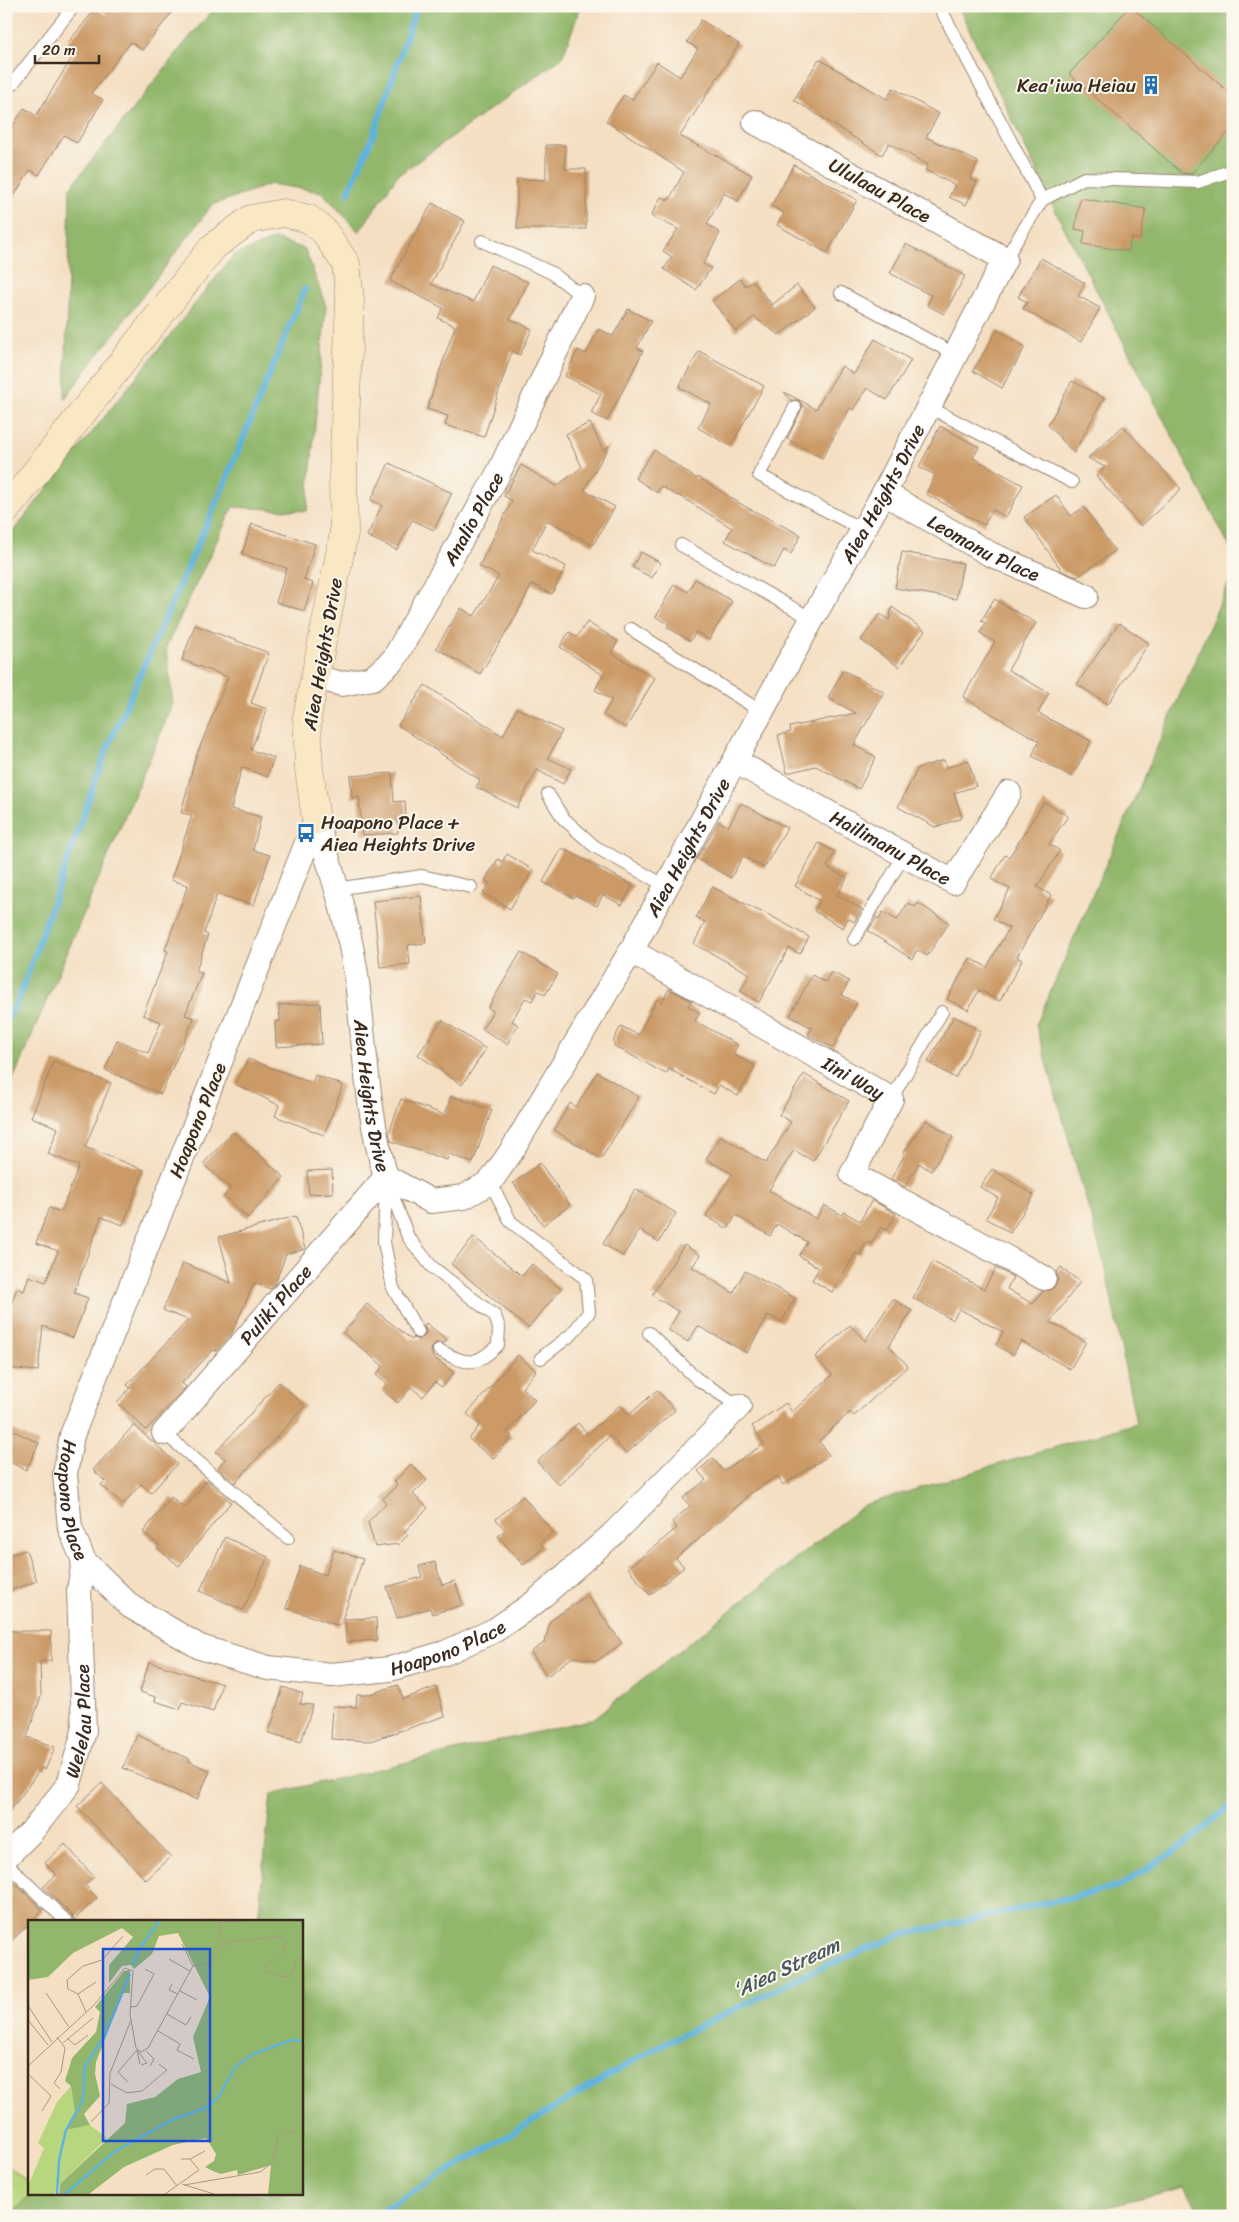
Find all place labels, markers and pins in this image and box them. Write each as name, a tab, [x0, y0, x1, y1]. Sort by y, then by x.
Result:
place label: Kea'iwa Heiau	[1017, 69, 1136, 102]
building icon: Kea'iwa Heiau	[1140, 74, 1162, 96]
place label: Hoapono Place + Aiea Heights Drive	[320, 806, 476, 861]
bus stop icon: Hoapono Place + Aiea Heights Drive	[295, 822, 317, 844]

